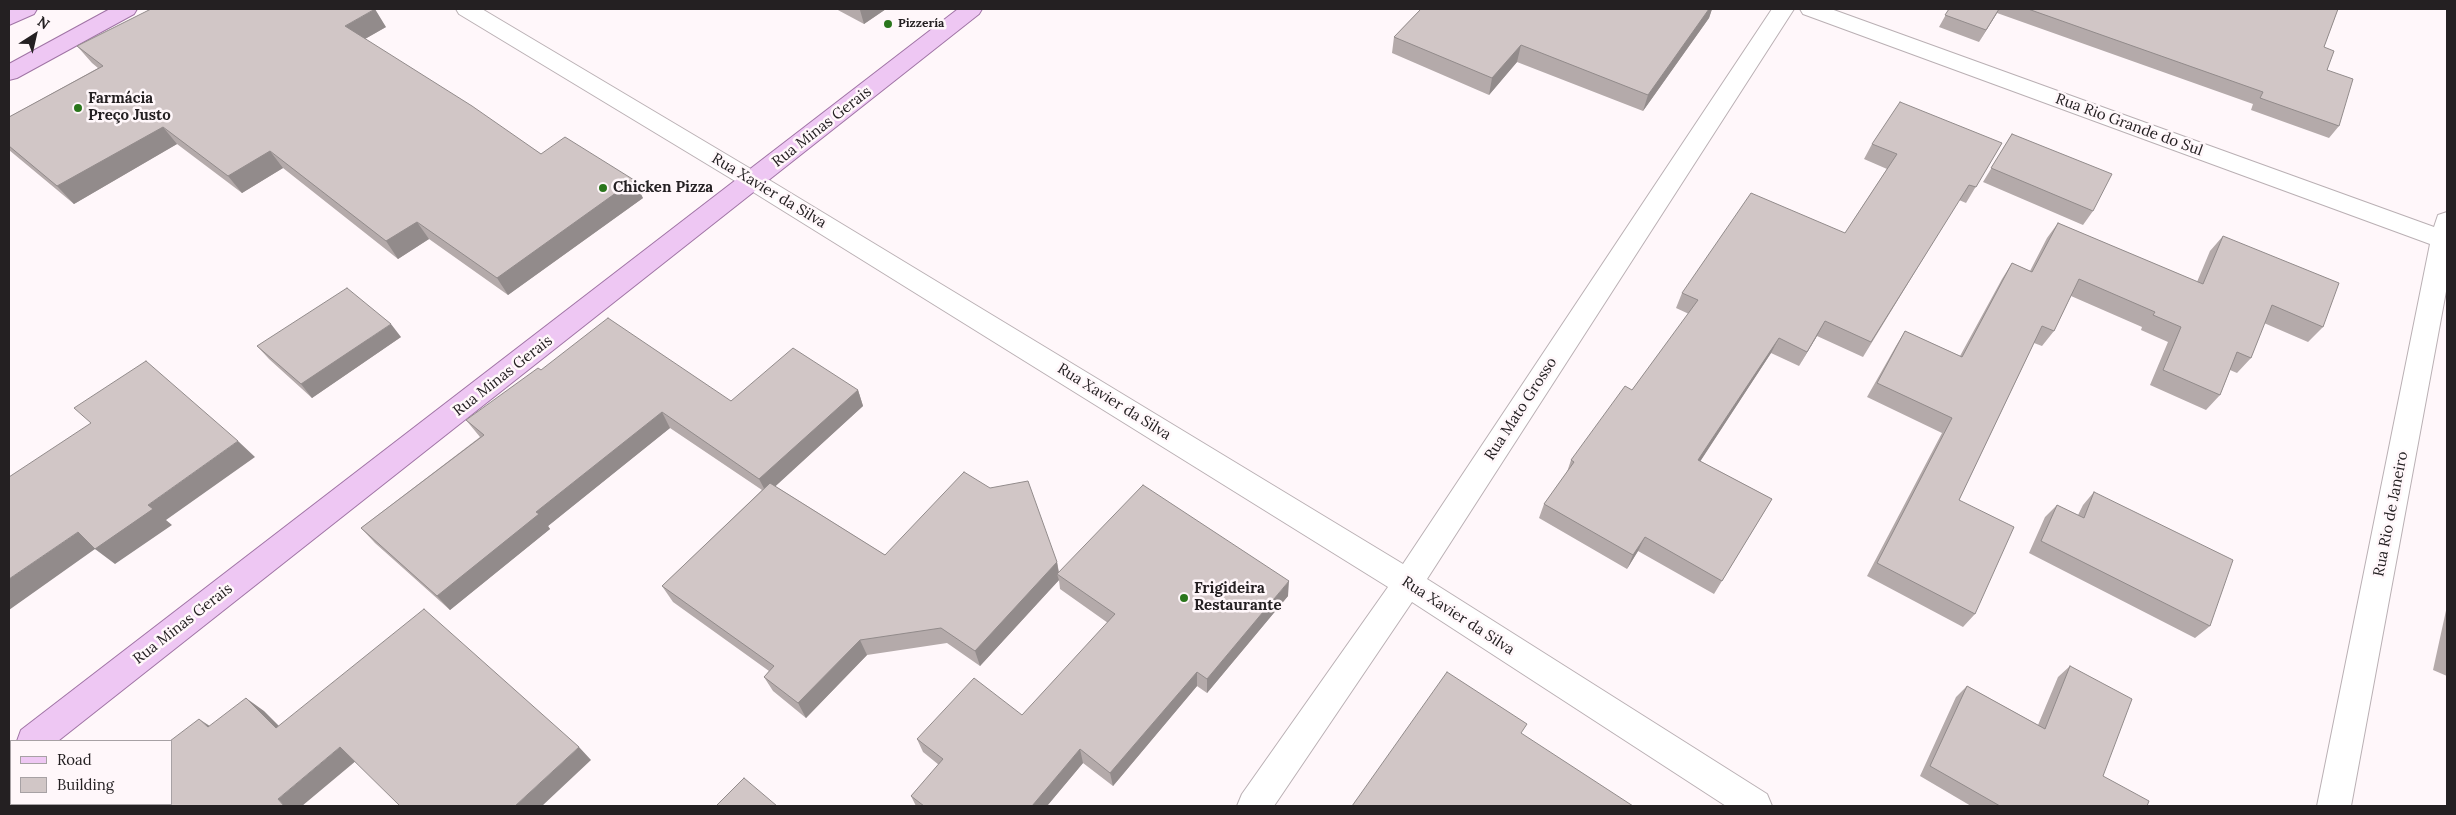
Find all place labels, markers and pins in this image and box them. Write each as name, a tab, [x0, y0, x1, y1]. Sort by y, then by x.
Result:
place label: Pizzería	[898, 17, 944, 31]
marker: Pizzería	[882, 18, 894, 30]
place label: Farmácia Preço Justo	[88, 90, 171, 125]
marker: Farmácia Preço Justo	[72, 102, 84, 114]
place label: Chicken Pizza	[613, 179, 713, 197]
marker: Chicken Pizza	[597, 182, 609, 194]
place label: Frigideira Restaurante	[1194, 580, 1281, 615]
marker: Frigideira Restaurante	[1178, 592, 1190, 604]

